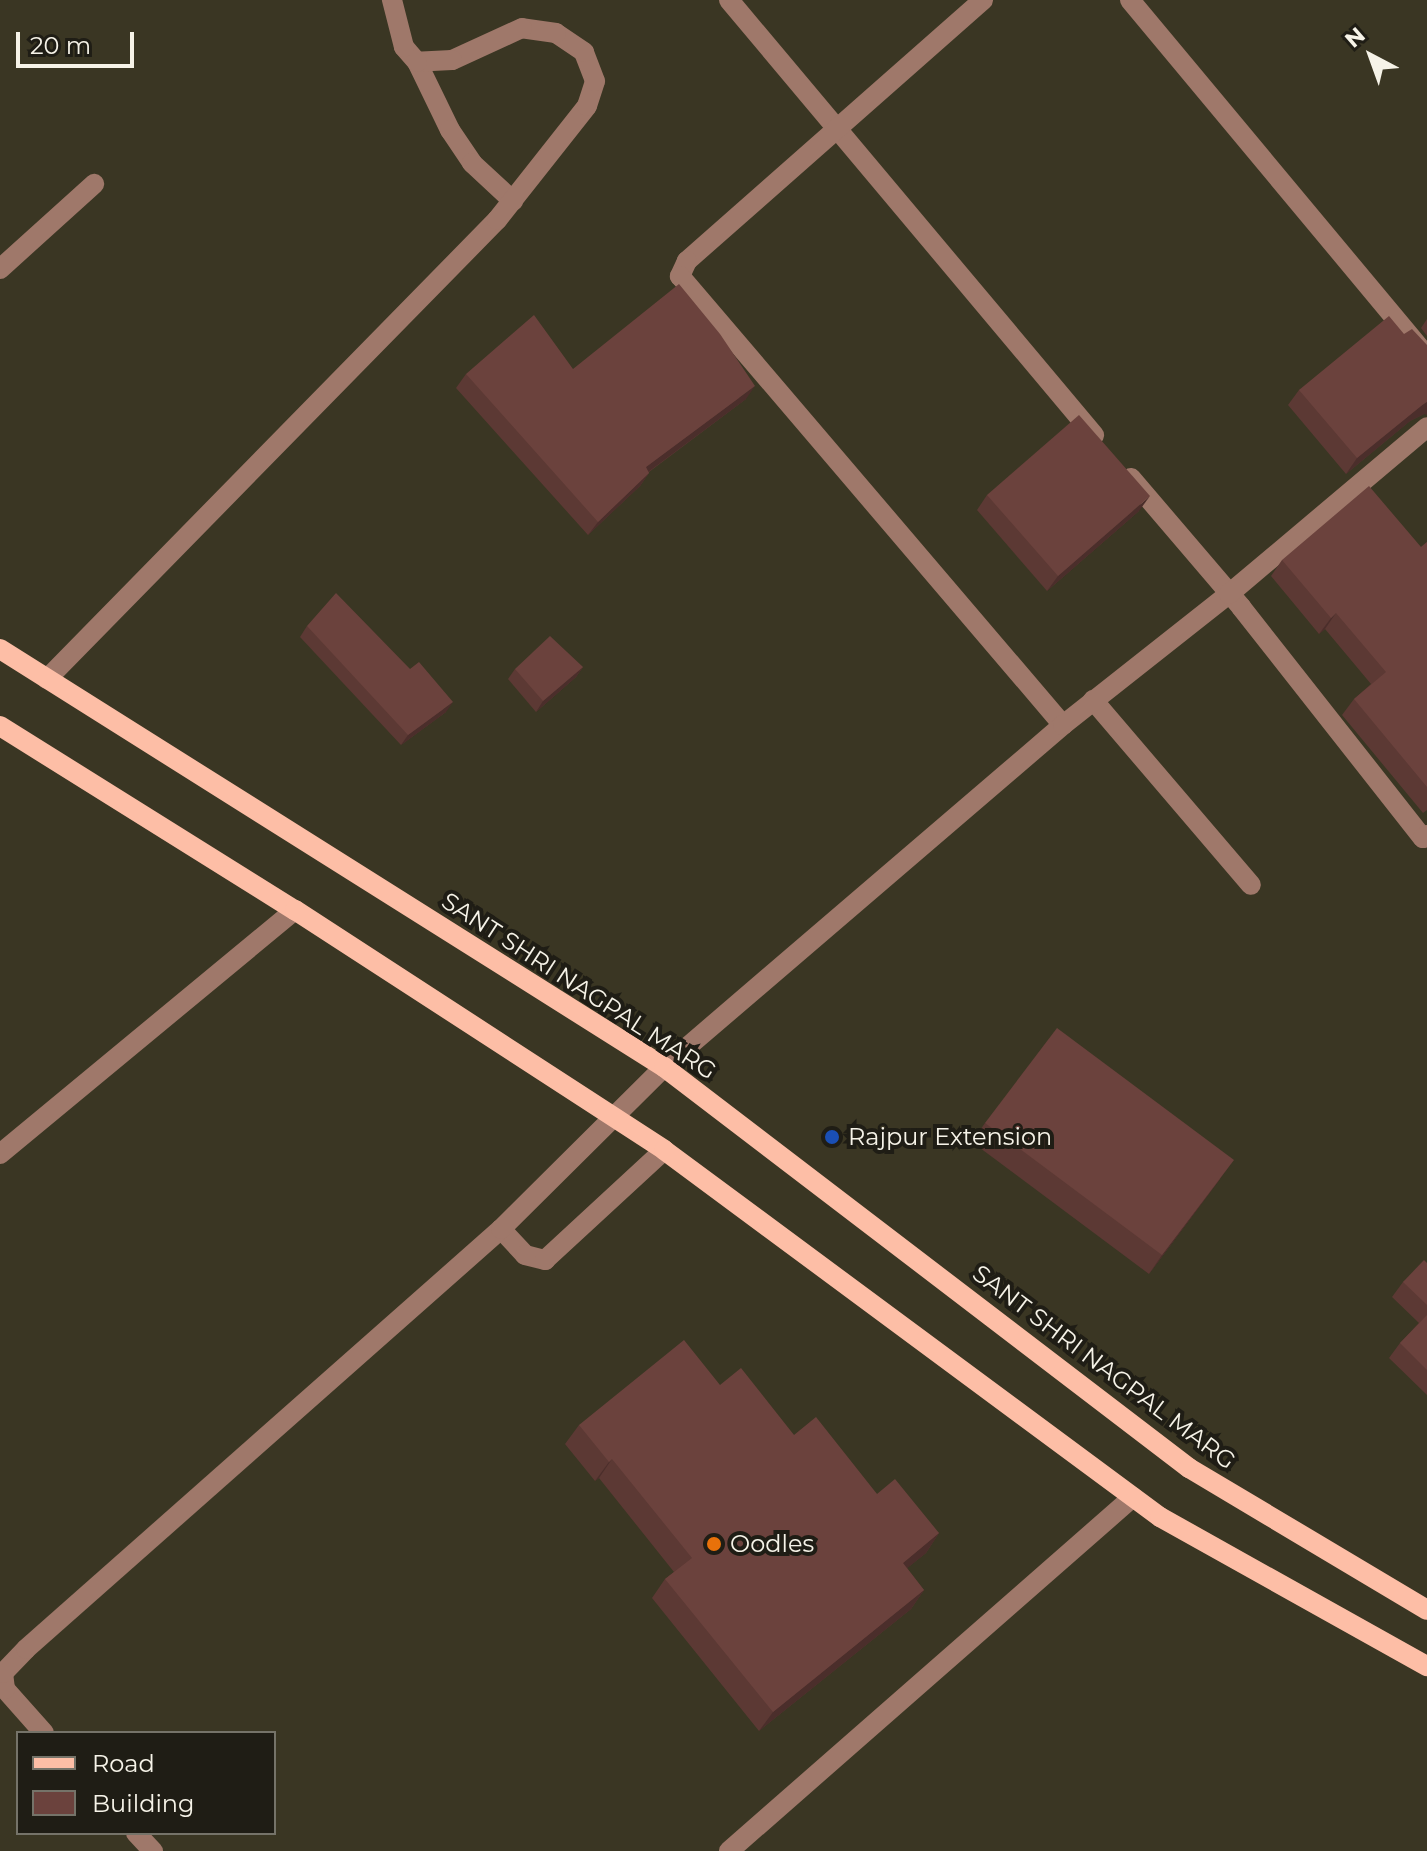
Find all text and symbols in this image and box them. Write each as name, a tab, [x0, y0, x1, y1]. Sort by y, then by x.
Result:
scale bar	[20, 16, 138, 66]
north arrow	[1331, 16, 1411, 96]
text: N	[1339, 21, 1370, 54]
text: 20 m	[30, 31, 91, 60]
street label: SANT SHRI NAGPAL MARG	[436, 886, 722, 1086]
place label: Rajpur Extension	[848, 1123, 1052, 1151]
marker: Rajpur Extension	[823, 1128, 841, 1146]
street label: SANT SHRI NAGPAL MARG	[967, 1259, 1241, 1475]
place label: Oodles	[730, 1530, 814, 1558]
marker: Oodles	[705, 1535, 723, 1553]
legend	[16, 1731, 276, 1835]
text: Road	[92, 1749, 155, 1778]
text: Building	[92, 1789, 195, 1818]

